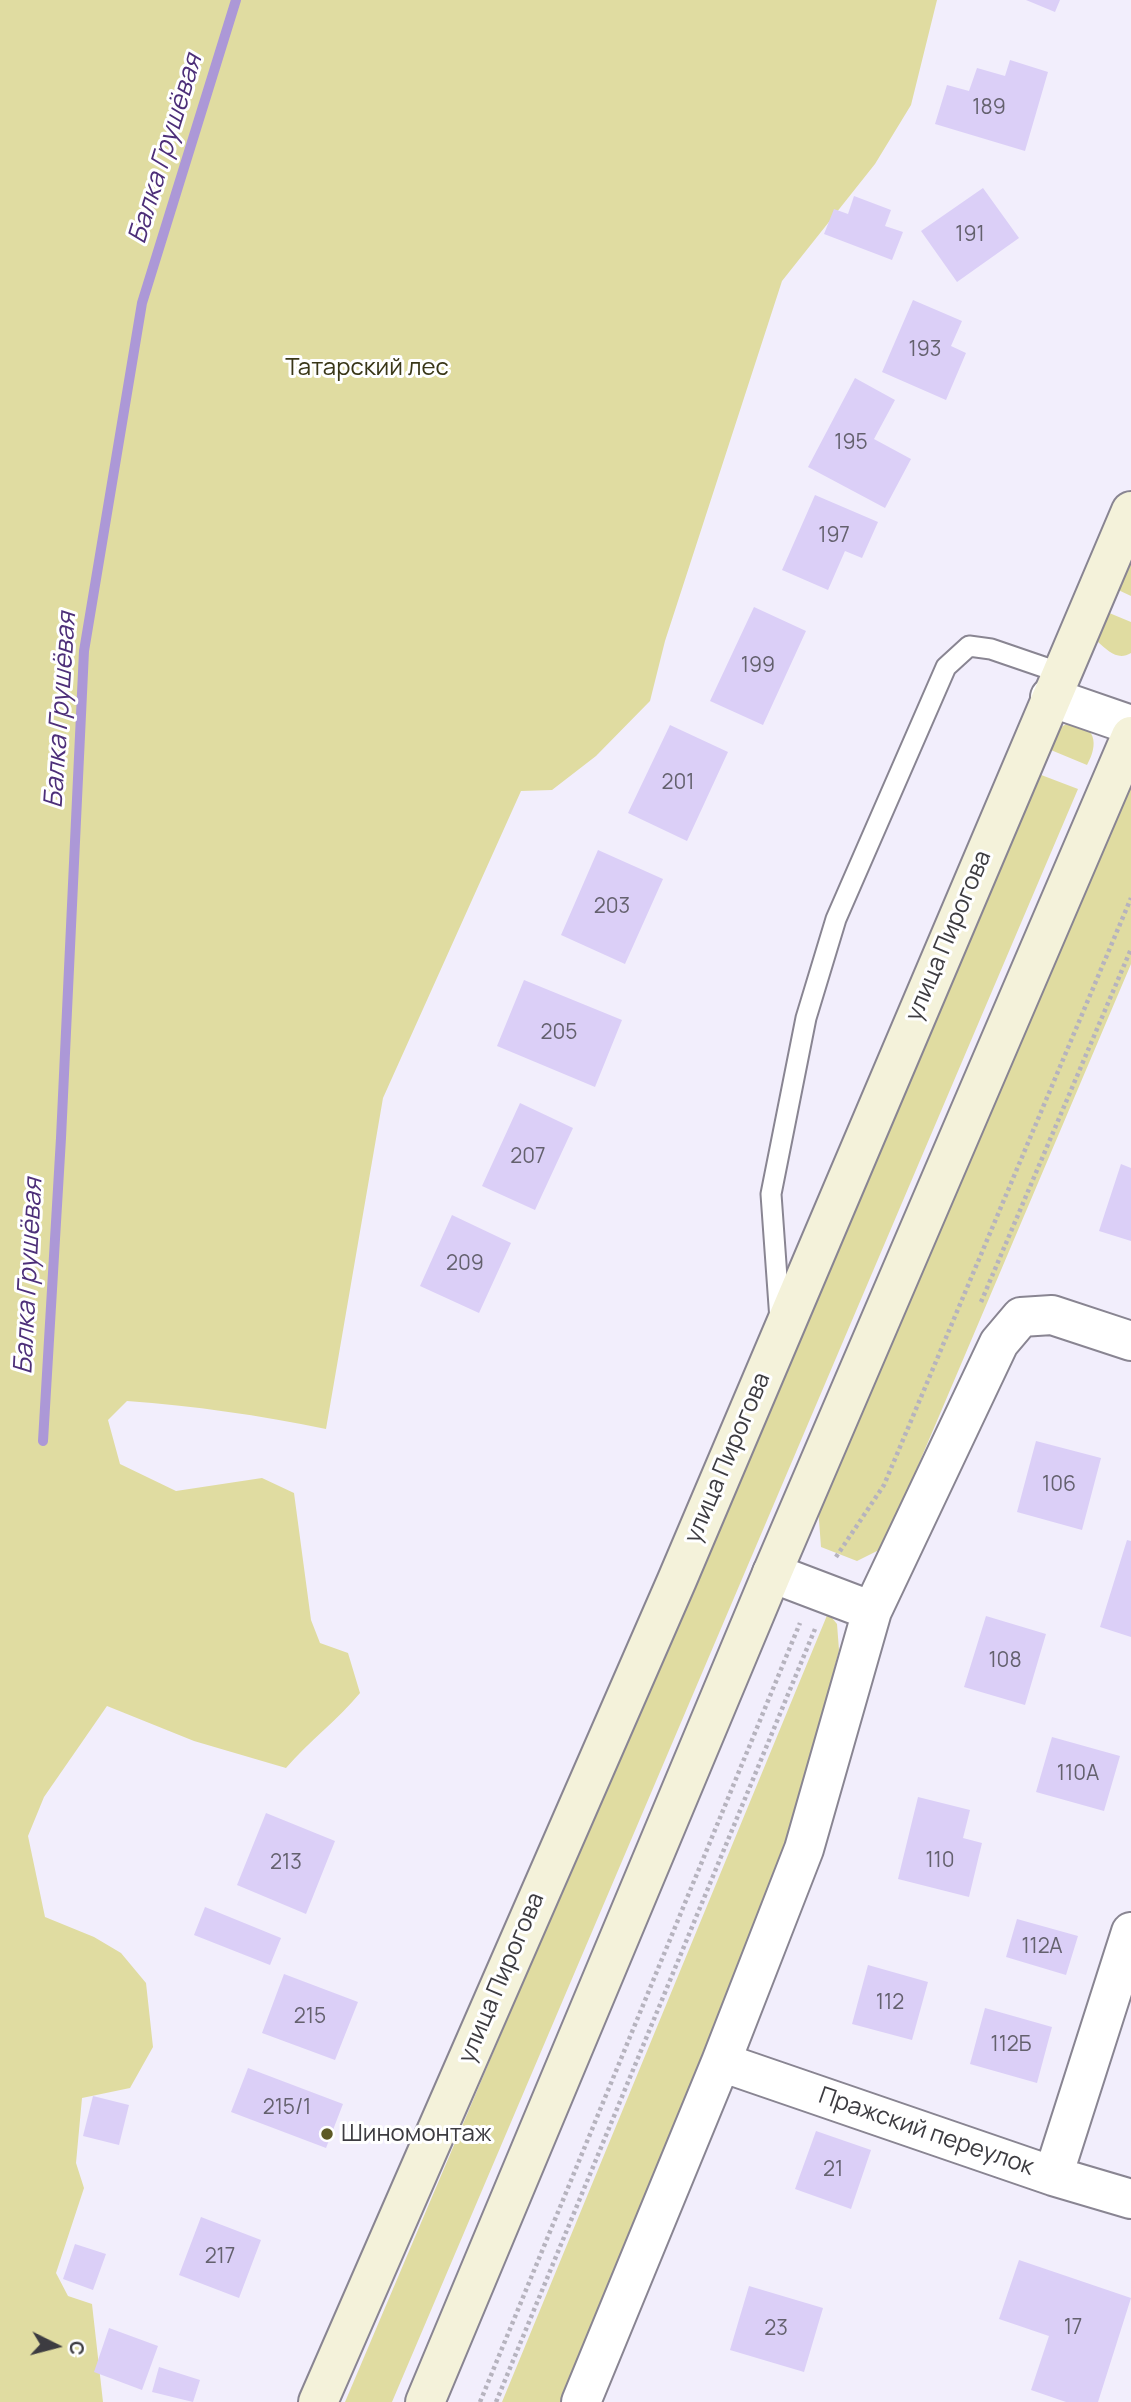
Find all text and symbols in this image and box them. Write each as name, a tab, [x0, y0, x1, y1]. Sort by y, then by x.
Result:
water label: Балка Грушёвая	[122, 51, 210, 247]
house number: 189	[972, 95, 1006, 121]
house number: 191	[955, 222, 985, 248]
house number: 193	[909, 337, 941, 363]
park label: Татарский лес	[285, 354, 449, 382]
house number: 195	[834, 430, 868, 456]
house number: 197	[818, 523, 850, 549]
water label: Балка Грушёвая	[39, 611, 83, 809]
house number: 199	[741, 653, 775, 679]
house number: 201	[662, 770, 694, 796]
street label: улица Пирогова	[900, 846, 998, 1026]
house number: 203	[594, 894, 630, 920]
house number: 205	[541, 1020, 577, 1046]
house number: 207	[510, 1144, 546, 1170]
water label: Балка Грушёвая	[8, 1177, 50, 1375]
house number: 209	[446, 1251, 484, 1277]
street label: улица Пирогова	[679, 1368, 777, 1548]
house number: 106	[1042, 1472, 1076, 1498]
house number: 108	[988, 1648, 1022, 1674]
house number: 110А	[1057, 1761, 1099, 1787]
house number: 110	[925, 1848, 955, 1874]
house number: 213	[270, 1850, 302, 1876]
street label: улица Пирогова	[453, 1888, 551, 2068]
house number: 112А	[1021, 1934, 1063, 1960]
house number: 112	[876, 1990, 904, 2016]
house number: 215	[294, 2004, 326, 2030]
house number: 112Б	[990, 2032, 1032, 2058]
street label: Пражский переулок	[815, 2082, 1037, 2182]
house number: 215/1	[263, 2095, 311, 2121]
place label: Шиномонтаж	[341, 2120, 492, 2148]
marker: Шиномонтаж	[319, 2126, 335, 2142]
house number: 21	[823, 2157, 843, 2183]
house number: 217	[205, 2244, 235, 2270]
north arrow	[21, 2311, 91, 2381]
house number: 17	[1064, 2315, 1082, 2341]
house number: 23	[764, 2316, 788, 2342]
text: С	[63, 2340, 91, 2357]

